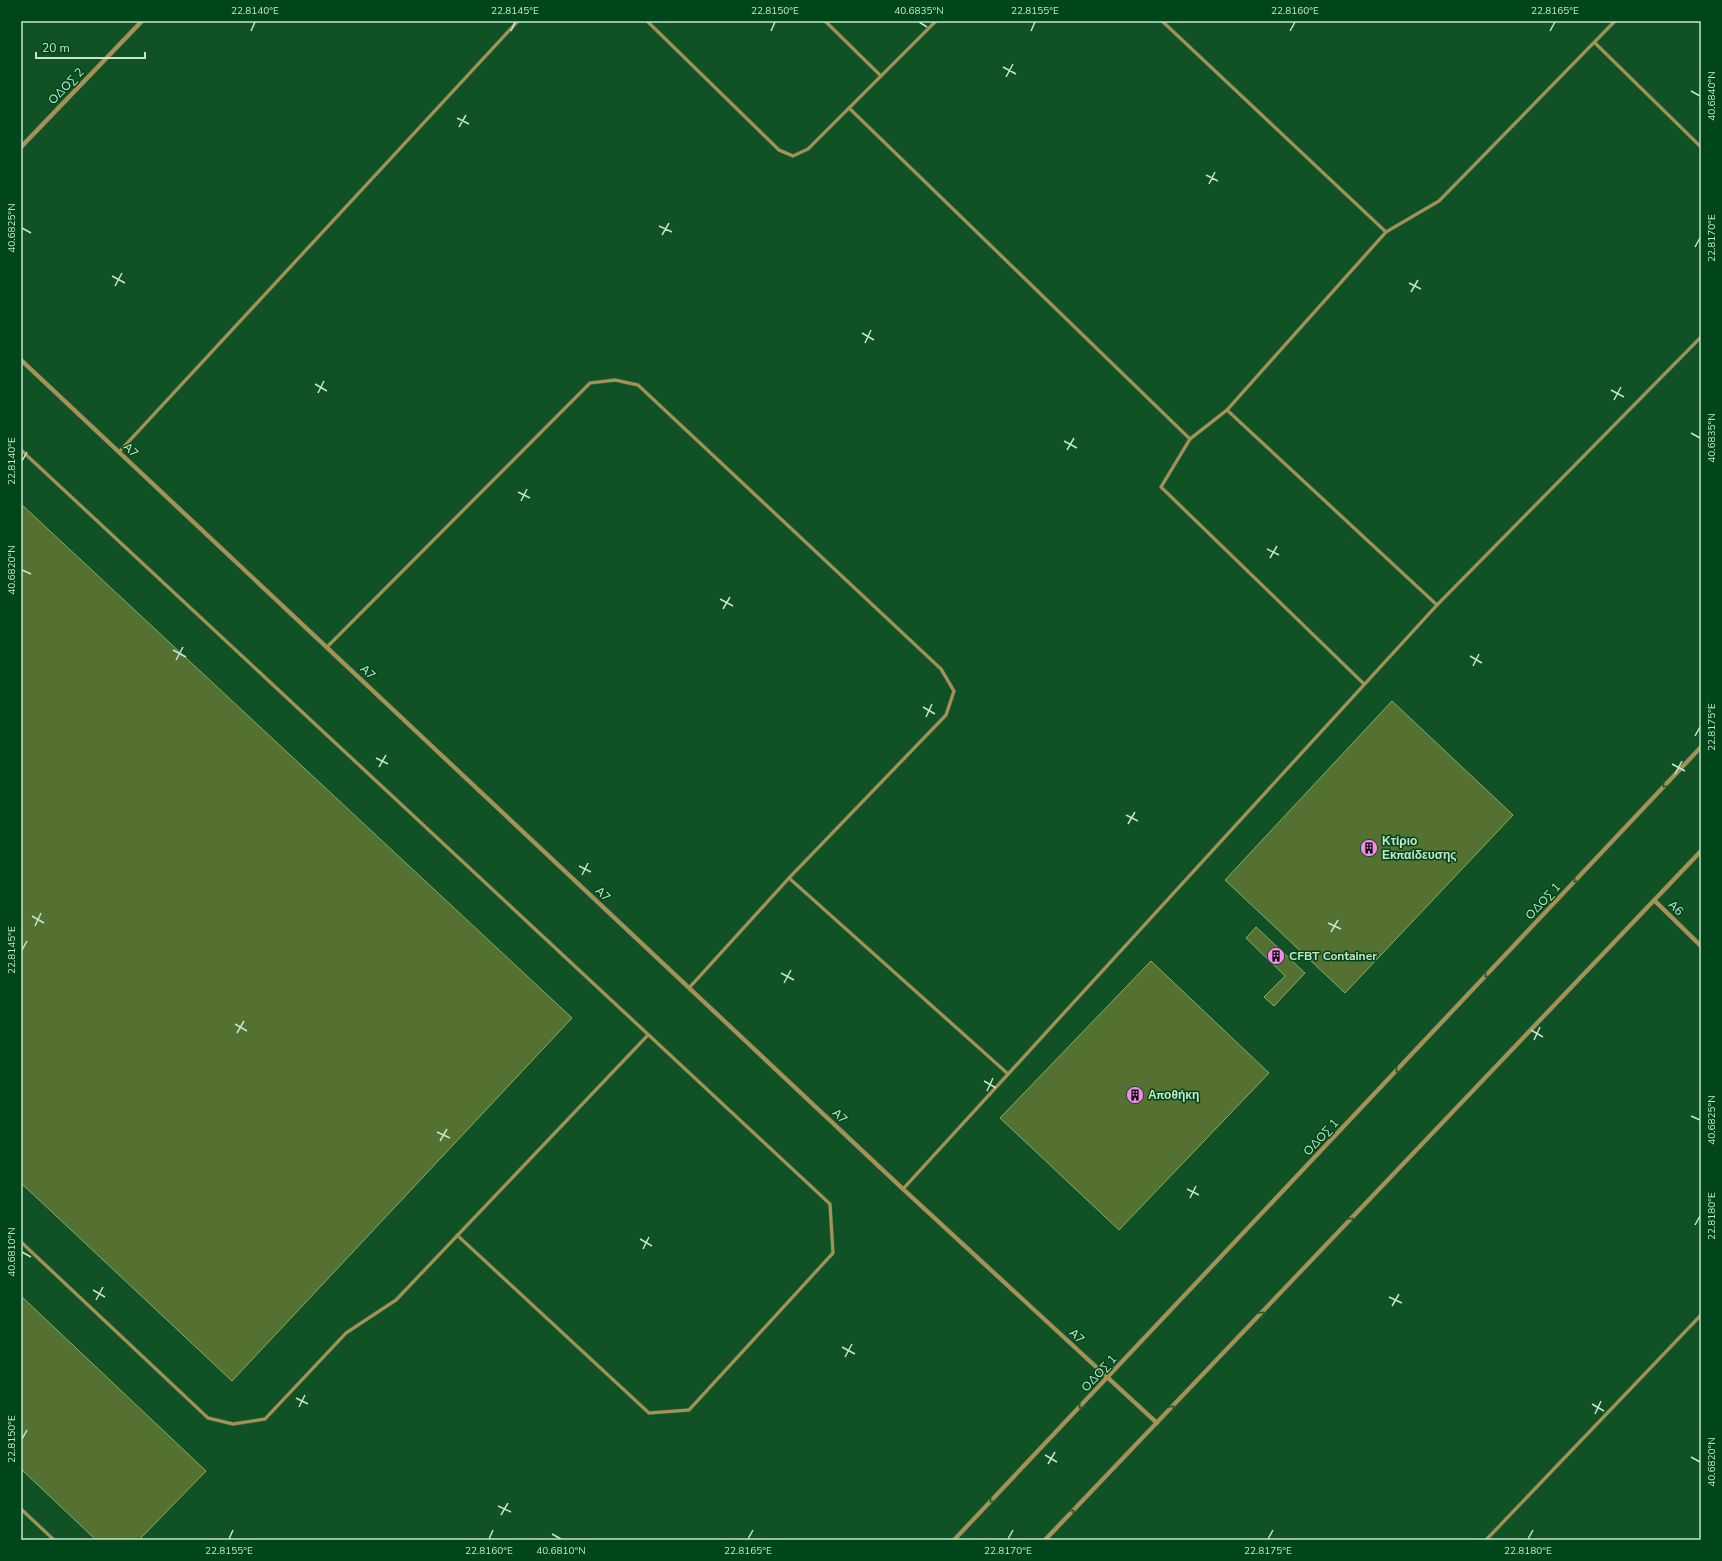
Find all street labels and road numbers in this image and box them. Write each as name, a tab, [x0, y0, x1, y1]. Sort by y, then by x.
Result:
street label: ΟΔΟΣ 2	[45, 64, 87, 108]
street label: Α7	[120, 439, 142, 461]
street label: Α7	[357, 661, 379, 683]
street label: ΟΔΟΣ 1	[1522, 879, 1564, 923]
street label: Α7	[592, 883, 614, 905]
street label: Α6	[1665, 897, 1687, 919]
street label: Α7	[829, 1105, 851, 1127]
street label: ΟΔΟΣ 1	[1300, 1115, 1342, 1159]
street label: Α7	[1066, 1325, 1088, 1347]
street label: ΟΔΟΣ 1	[1078, 1351, 1120, 1395]

